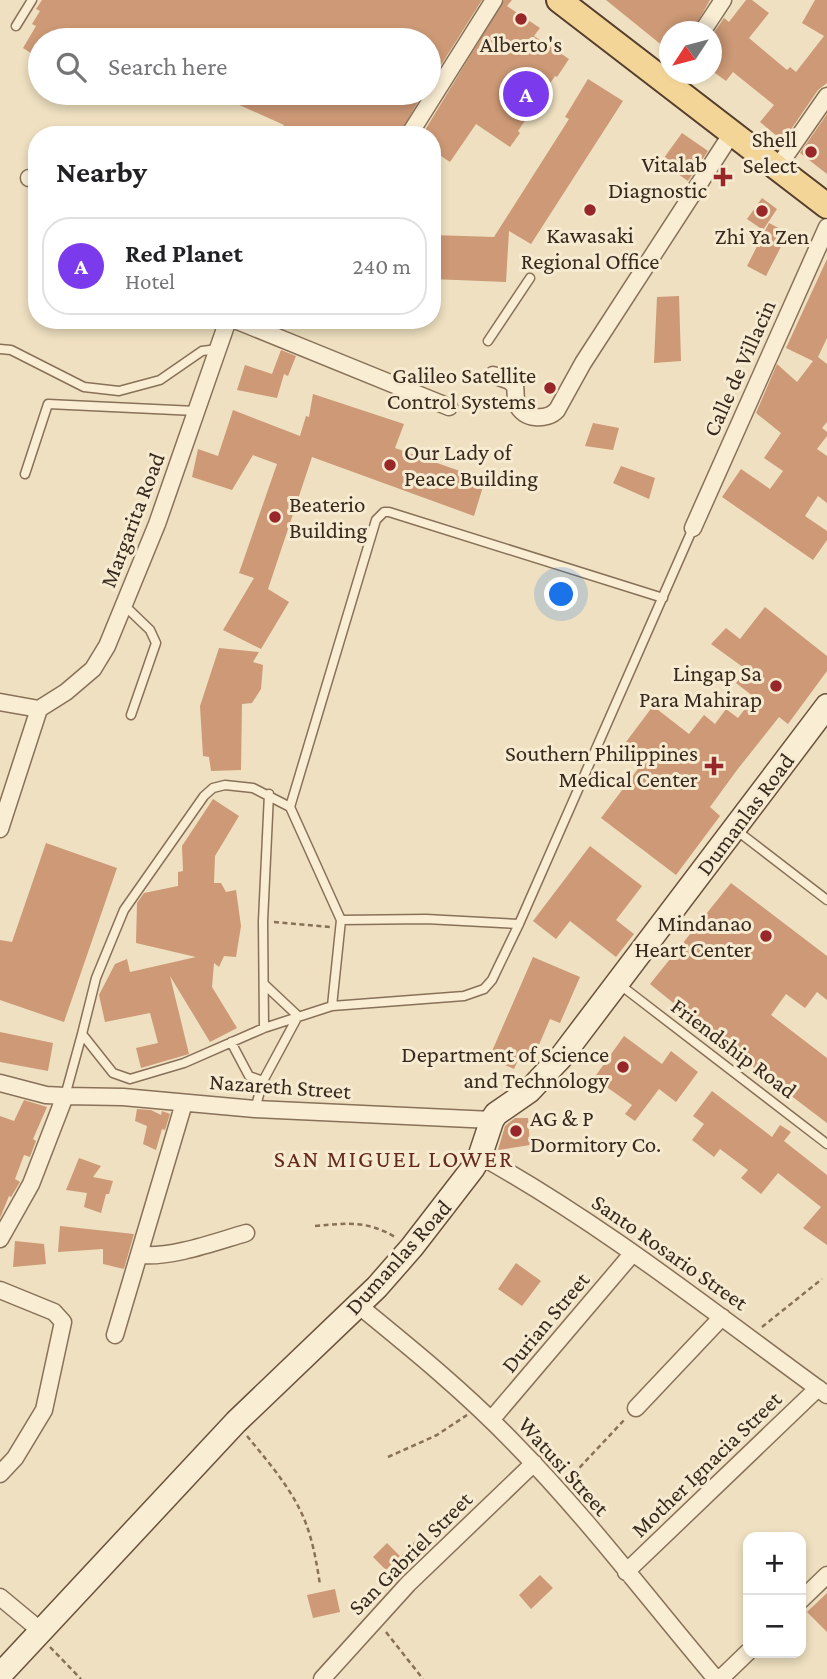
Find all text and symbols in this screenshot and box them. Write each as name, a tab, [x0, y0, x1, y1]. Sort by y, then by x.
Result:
marker: Alberto's	[513, 11, 529, 27]
north arrow	[659, 21, 722, 84]
search box	[28, 28, 441, 105]
place label: Alberto's	[480, 31, 562, 57]
icon: search	[52, 48, 90, 86]
text: Search here	[108, 52, 227, 81]
pin: A	[503, 68, 549, 120]
place label: Shell Select	[743, 126, 797, 178]
marker: Shell Select	[803, 144, 819, 160]
place label: Vitalab Diagnostic	[608, 151, 707, 203]
text: Nearby	[56, 155, 147, 188]
marker: Vitalab Diagnostic	[713, 167, 733, 187]
marker: Kawasaki Regional Office	[582, 202, 598, 218]
marker: Zhi Ya Zen	[754, 203, 770, 219]
place label: Kawasaki Regional Office	[521, 222, 659, 274]
place label: Zhi Ya Zen	[715, 223, 809, 249]
text: Red Planet	[125, 239, 243, 268]
text: A	[74, 253, 88, 279]
text: 240 m	[352, 253, 411, 279]
text: Hotel	[125, 268, 175, 294]
street label: Calle de Villacin	[697, 296, 781, 440]
place label: Galileo Satellite Control Systems	[387, 362, 536, 414]
marker: Galileo Satellite Control Systems	[542, 380, 558, 396]
place label: Our Lady of Peace Building	[404, 439, 538, 491]
street label: Margarita Road	[94, 449, 170, 591]
marker: Our Lady of Peace Building	[382, 457, 398, 473]
place label: Beaterio Building	[289, 491, 367, 543]
marker: Beaterio Building	[267, 509, 283, 525]
your location	[544, 577, 578, 611]
place label: Lingap Sa Para Mahirap	[639, 660, 762, 712]
marker: Lingap Sa Para Mahirap	[768, 678, 784, 694]
place label: Southern Philippines Medical Center	[505, 740, 698, 792]
street label: Dumanlas Road	[691, 748, 799, 880]
marker: Southern Philippines Medical Center	[704, 756, 724, 776]
place label: Mindanao Heart Center	[634, 910, 752, 962]
marker: Mindanao Heart Center	[758, 928, 774, 944]
street label: Friendship Road	[666, 992, 802, 1104]
place label: Department of Science and Technology	[401, 1041, 609, 1093]
marker: Department of Science and Technology	[615, 1059, 631, 1075]
street label: Nazareth Street	[208, 1068, 352, 1104]
place label: AG & P Dormitory Co.	[530, 1105, 661, 1157]
marker: AG & P Dormitory Co.	[508, 1123, 524, 1139]
district label: SAN MIGUEL LOWER	[274, 1145, 514, 1172]
street label: Santo Rosario Street	[587, 1188, 753, 1316]
street label: Dumanlas Road	[340, 1194, 456, 1320]
street label: Durian Street	[496, 1266, 595, 1377]
street label: Mother Ignacia Street	[626, 1385, 787, 1542]
street label: Watusi Street	[513, 1411, 615, 1521]
street label: San Gabriel Street	[343, 1486, 477, 1620]
map controls	[743, 1532, 806, 1658]
button: +	[743, 1532, 806, 1595]
button: −	[743, 1595, 806, 1658]

